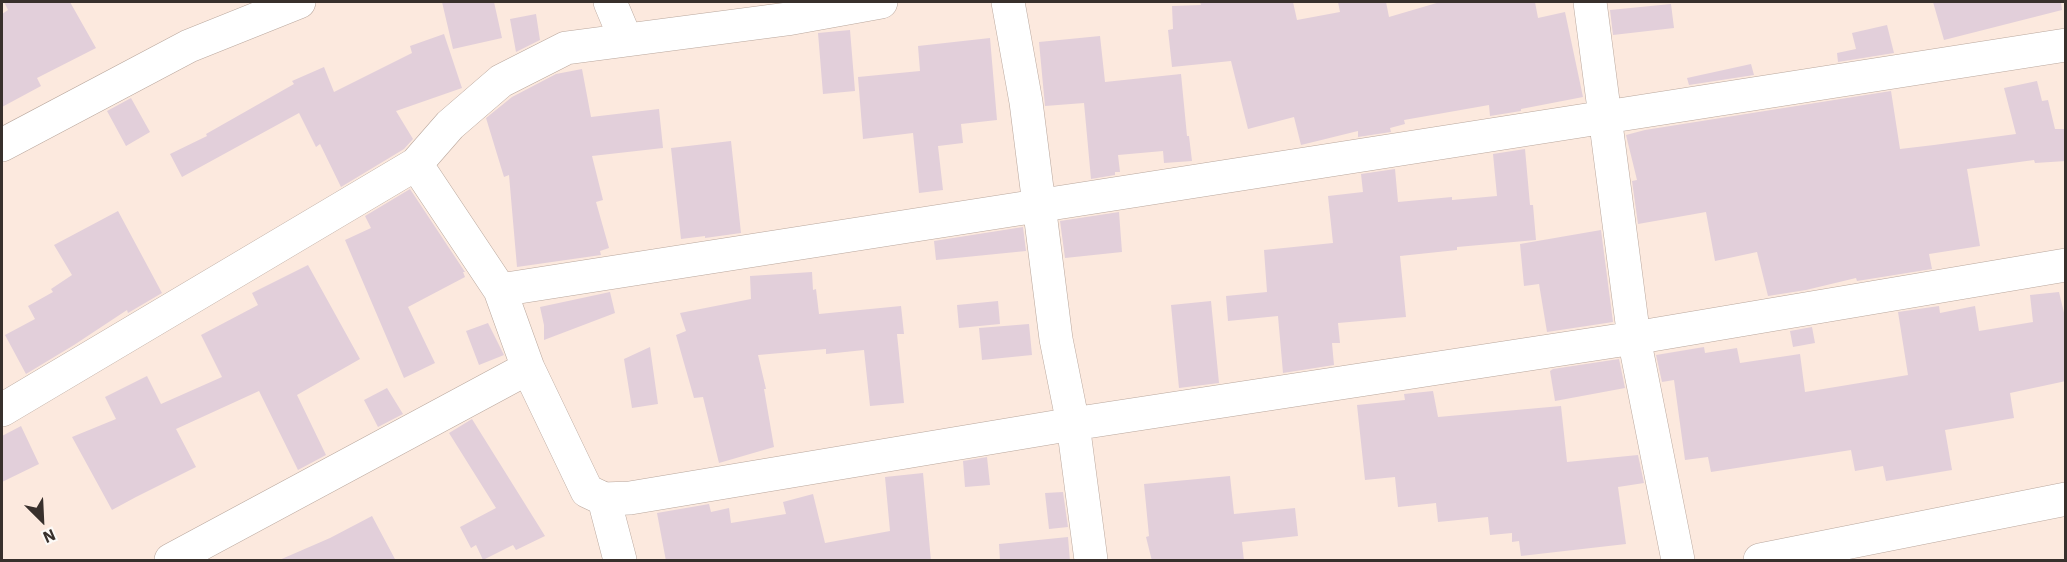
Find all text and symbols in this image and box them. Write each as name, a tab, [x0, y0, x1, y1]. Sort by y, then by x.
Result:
north arrow	[12, 490, 72, 550]
text: N	[40, 525, 59, 548]

